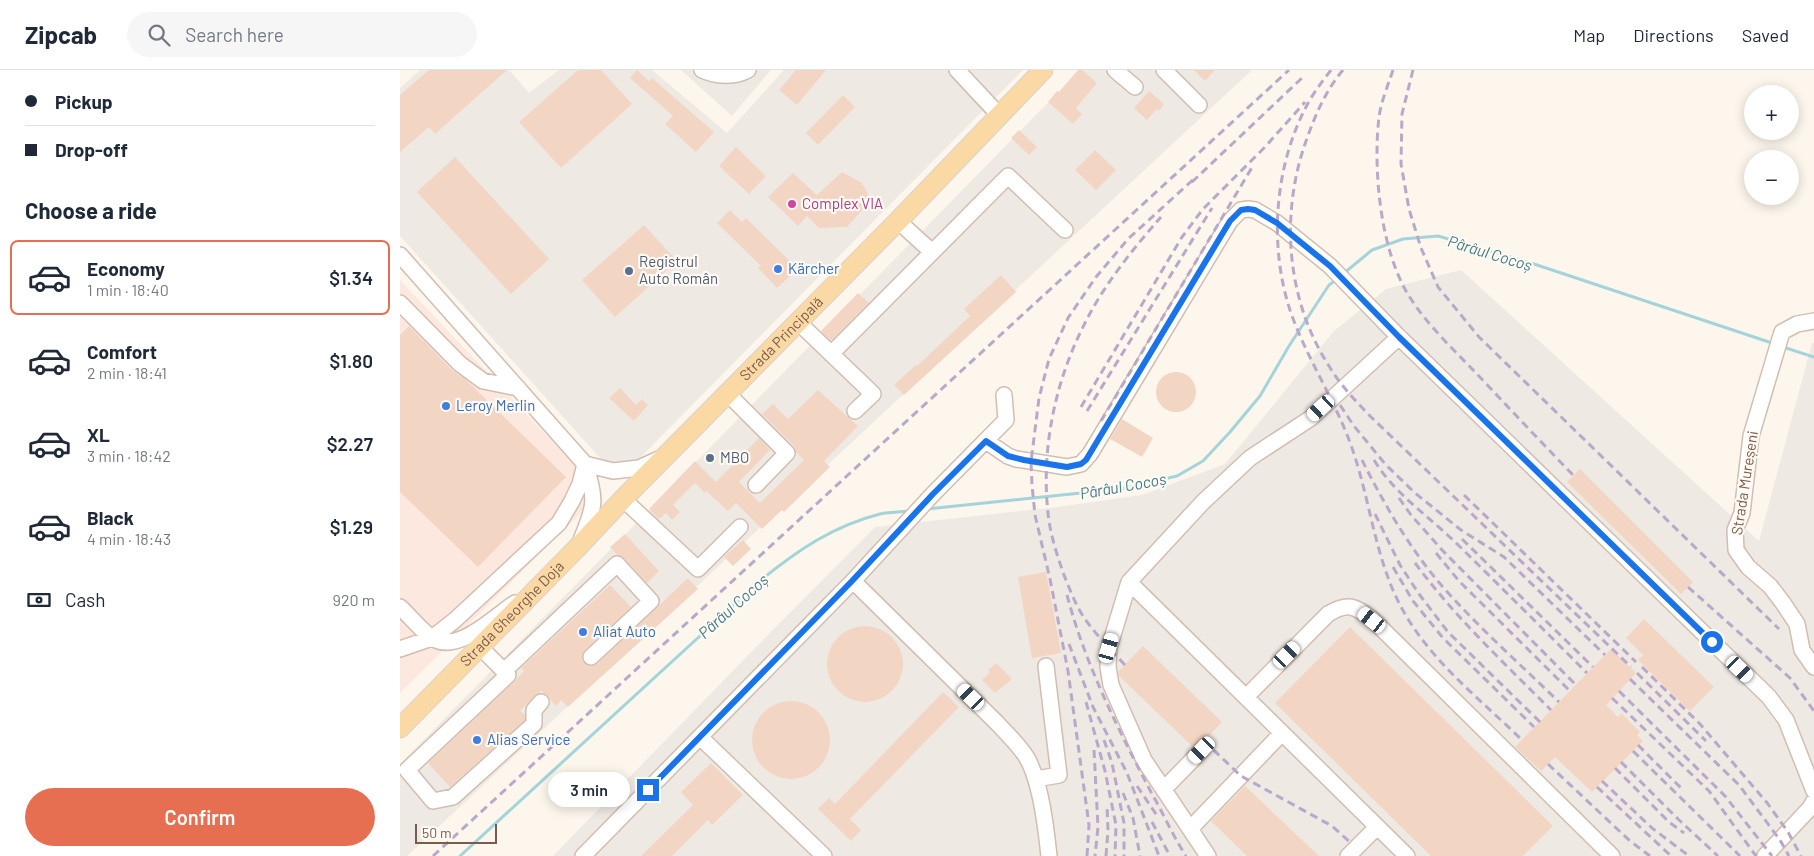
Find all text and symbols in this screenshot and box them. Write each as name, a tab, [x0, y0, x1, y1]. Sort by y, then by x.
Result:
search box	[127, 12, 477, 57]
text: Zipcab	[25, 20, 97, 49]
icon: search	[145, 21, 173, 49]
text: Search here	[185, 23, 284, 46]
text: Map	[1573, 24, 1605, 46]
text: Directions	[1633, 24, 1714, 46]
text: Saved	[1742, 24, 1789, 46]
map controls	[1744, 85, 1799, 205]
button: +	[1744, 85, 1799, 140]
text: Pickup	[55, 90, 113, 113]
text: Drop-off	[55, 138, 128, 161]
button: −	[1744, 150, 1799, 205]
place label: Complex VIA	[802, 194, 883, 212]
text: Choose a ride	[25, 197, 157, 223]
marker: Complex VIA	[786, 198, 798, 210]
water label: Pârâul Cocoș	[1446, 231, 1535, 275]
place label: Registrul Auto Român	[639, 252, 718, 287]
icon: car	[27, 255, 72, 300]
text: Economy	[87, 257, 165, 280]
place label: Kärcher	[788, 259, 840, 277]
marker: Kärcher	[772, 263, 784, 275]
marker: Registrul Auto Român	[623, 265, 635, 277]
text: $1.34	[329, 266, 373, 289]
text: 1 min · 18:40	[87, 280, 169, 299]
street label: Strada Principală	[735, 292, 826, 384]
icon: car	[27, 338, 72, 383]
text: Comfort	[87, 340, 157, 363]
text: $1.80	[329, 349, 373, 372]
text: 2 min · 18:41	[87, 363, 167, 382]
car	[1304, 392, 1337, 424]
place label: Leroy Merlin	[456, 396, 535, 414]
marker: Leroy Merlin	[440, 400, 452, 412]
icon: car	[27, 421, 72, 466]
text: XL	[87, 423, 110, 446]
street label: Strada Mureșeni	[1727, 429, 1761, 536]
text: $2.27	[327, 432, 373, 455]
text: 3 min · 18:42	[87, 446, 171, 465]
place label: MBO	[720, 448, 749, 466]
marker: MBO	[704, 452, 716, 464]
water label: Pârâul Cocoș	[1078, 468, 1168, 502]
icon: car	[27, 504, 72, 549]
text: Black	[87, 506, 134, 529]
text: $1.29	[330, 515, 373, 538]
text: 4 min · 18:43	[87, 529, 171, 548]
street label: Strada Gheorghe Doja	[456, 557, 567, 670]
water label: Pârâul Cocoș	[694, 569, 772, 642]
icon: cash	[25, 586, 53, 614]
text: Cash	[65, 588, 106, 611]
text: 920 m	[333, 590, 375, 609]
car	[1355, 605, 1388, 635]
place label: Aliat Auto	[593, 622, 656, 640]
marker: Aliat Auto	[577, 626, 589, 638]
route start	[1701, 631, 1723, 653]
car	[1097, 632, 1120, 664]
car	[1271, 639, 1302, 671]
car	[1724, 653, 1756, 685]
car	[954, 681, 987, 713]
place label: Alias Service	[487, 730, 571, 748]
marker: Alias Service	[471, 734, 483, 746]
car	[1186, 734, 1217, 766]
callout: 3 min	[548, 772, 630, 808]
route end	[637, 779, 659, 801]
text: 3 min	[570, 780, 608, 799]
button: Confirm	[25, 788, 375, 846]
scale bar	[415, 821, 498, 844]
text: 50 m	[422, 824, 451, 841]

